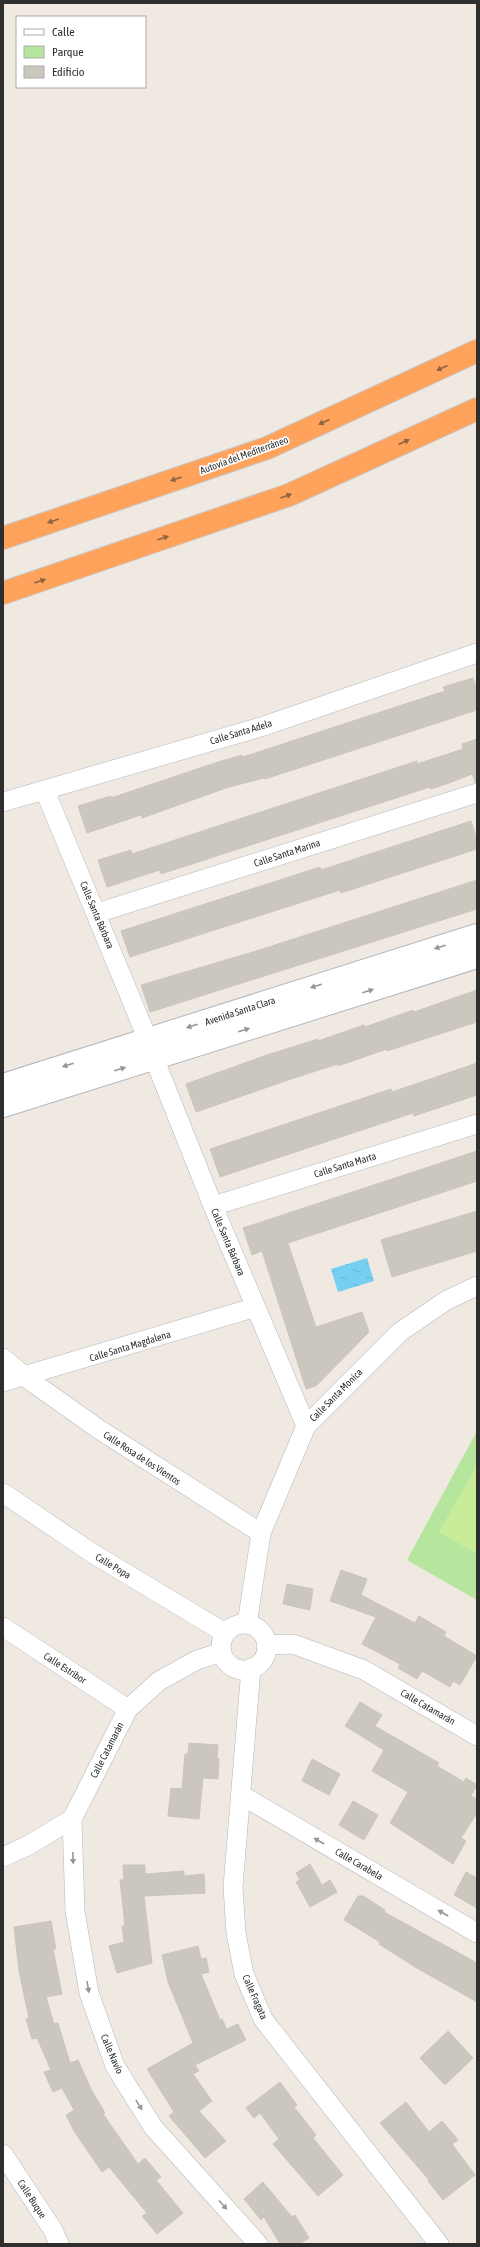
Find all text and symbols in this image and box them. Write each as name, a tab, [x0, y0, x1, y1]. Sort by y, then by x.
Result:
legend	[16, 16, 146, 88]
text: Calle	[52, 25, 75, 39]
text: Parque	[52, 45, 84, 59]
text: Edificio	[52, 65, 85, 79]
one-way arrow	[436, 365, 447, 371]
one-way arrow	[318, 419, 329, 425]
street label: Autovía del Mediterráneo	[199, 434, 290, 476]
one-way arrow	[399, 439, 410, 445]
one-way arrow	[170, 476, 182, 482]
one-way arrow	[280, 492, 292, 498]
one-way arrow	[47, 518, 59, 524]
one-way arrow	[157, 535, 169, 541]
one-way arrow	[34, 577, 46, 583]
street label: Calle Santa Adela	[209, 717, 274, 747]
street label: Calle Santa Marina	[253, 837, 322, 869]
street label: Calle Santa Bárbara	[78, 880, 116, 951]
one-way arrow	[434, 944, 446, 950]
one-way arrow	[310, 984, 322, 990]
one-way arrow	[363, 988, 375, 994]
street label: Avenida Santa Clara	[204, 994, 277, 1028]
one-way arrow	[186, 1023, 198, 1029]
one-way arrow	[238, 1026, 250, 1032]
one-way arrow	[62, 1062, 74, 1068]
one-way arrow	[115, 1065, 127, 1071]
street label: Calle Santa Marta	[313, 1150, 378, 1180]
street label: Calle Santa Bárbara	[209, 1207, 247, 1278]
street label: Calle Santa Magdalena	[88, 1328, 172, 1364]
street label: Calle Santa Monica	[307, 1366, 365, 1424]
street label: Calle Rosa de los Vientos	[101, 1429, 183, 1487]
street label: Calle Popa	[93, 1551, 133, 1581]
street label: Calle Estribor	[42, 1650, 89, 1686]
street label: Calle Catamarán	[399, 1687, 457, 1727]
street label: Calle Catamarán	[88, 1720, 126, 1780]
one-way arrow	[313, 1837, 325, 1844]
street label: Calle Carabela	[333, 1846, 385, 1882]
one-way arrow	[70, 1852, 76, 1865]
one-way arrow	[437, 1910, 449, 1917]
street label: Calle Fragata	[240, 1973, 270, 2021]
one-way arrow	[85, 1980, 91, 1993]
street label: Calle Navío	[99, 2033, 125, 2076]
one-way arrow	[136, 2099, 143, 2111]
street label: Calle Buque	[15, 2178, 49, 2221]
one-way arrow	[218, 2199, 227, 2210]

